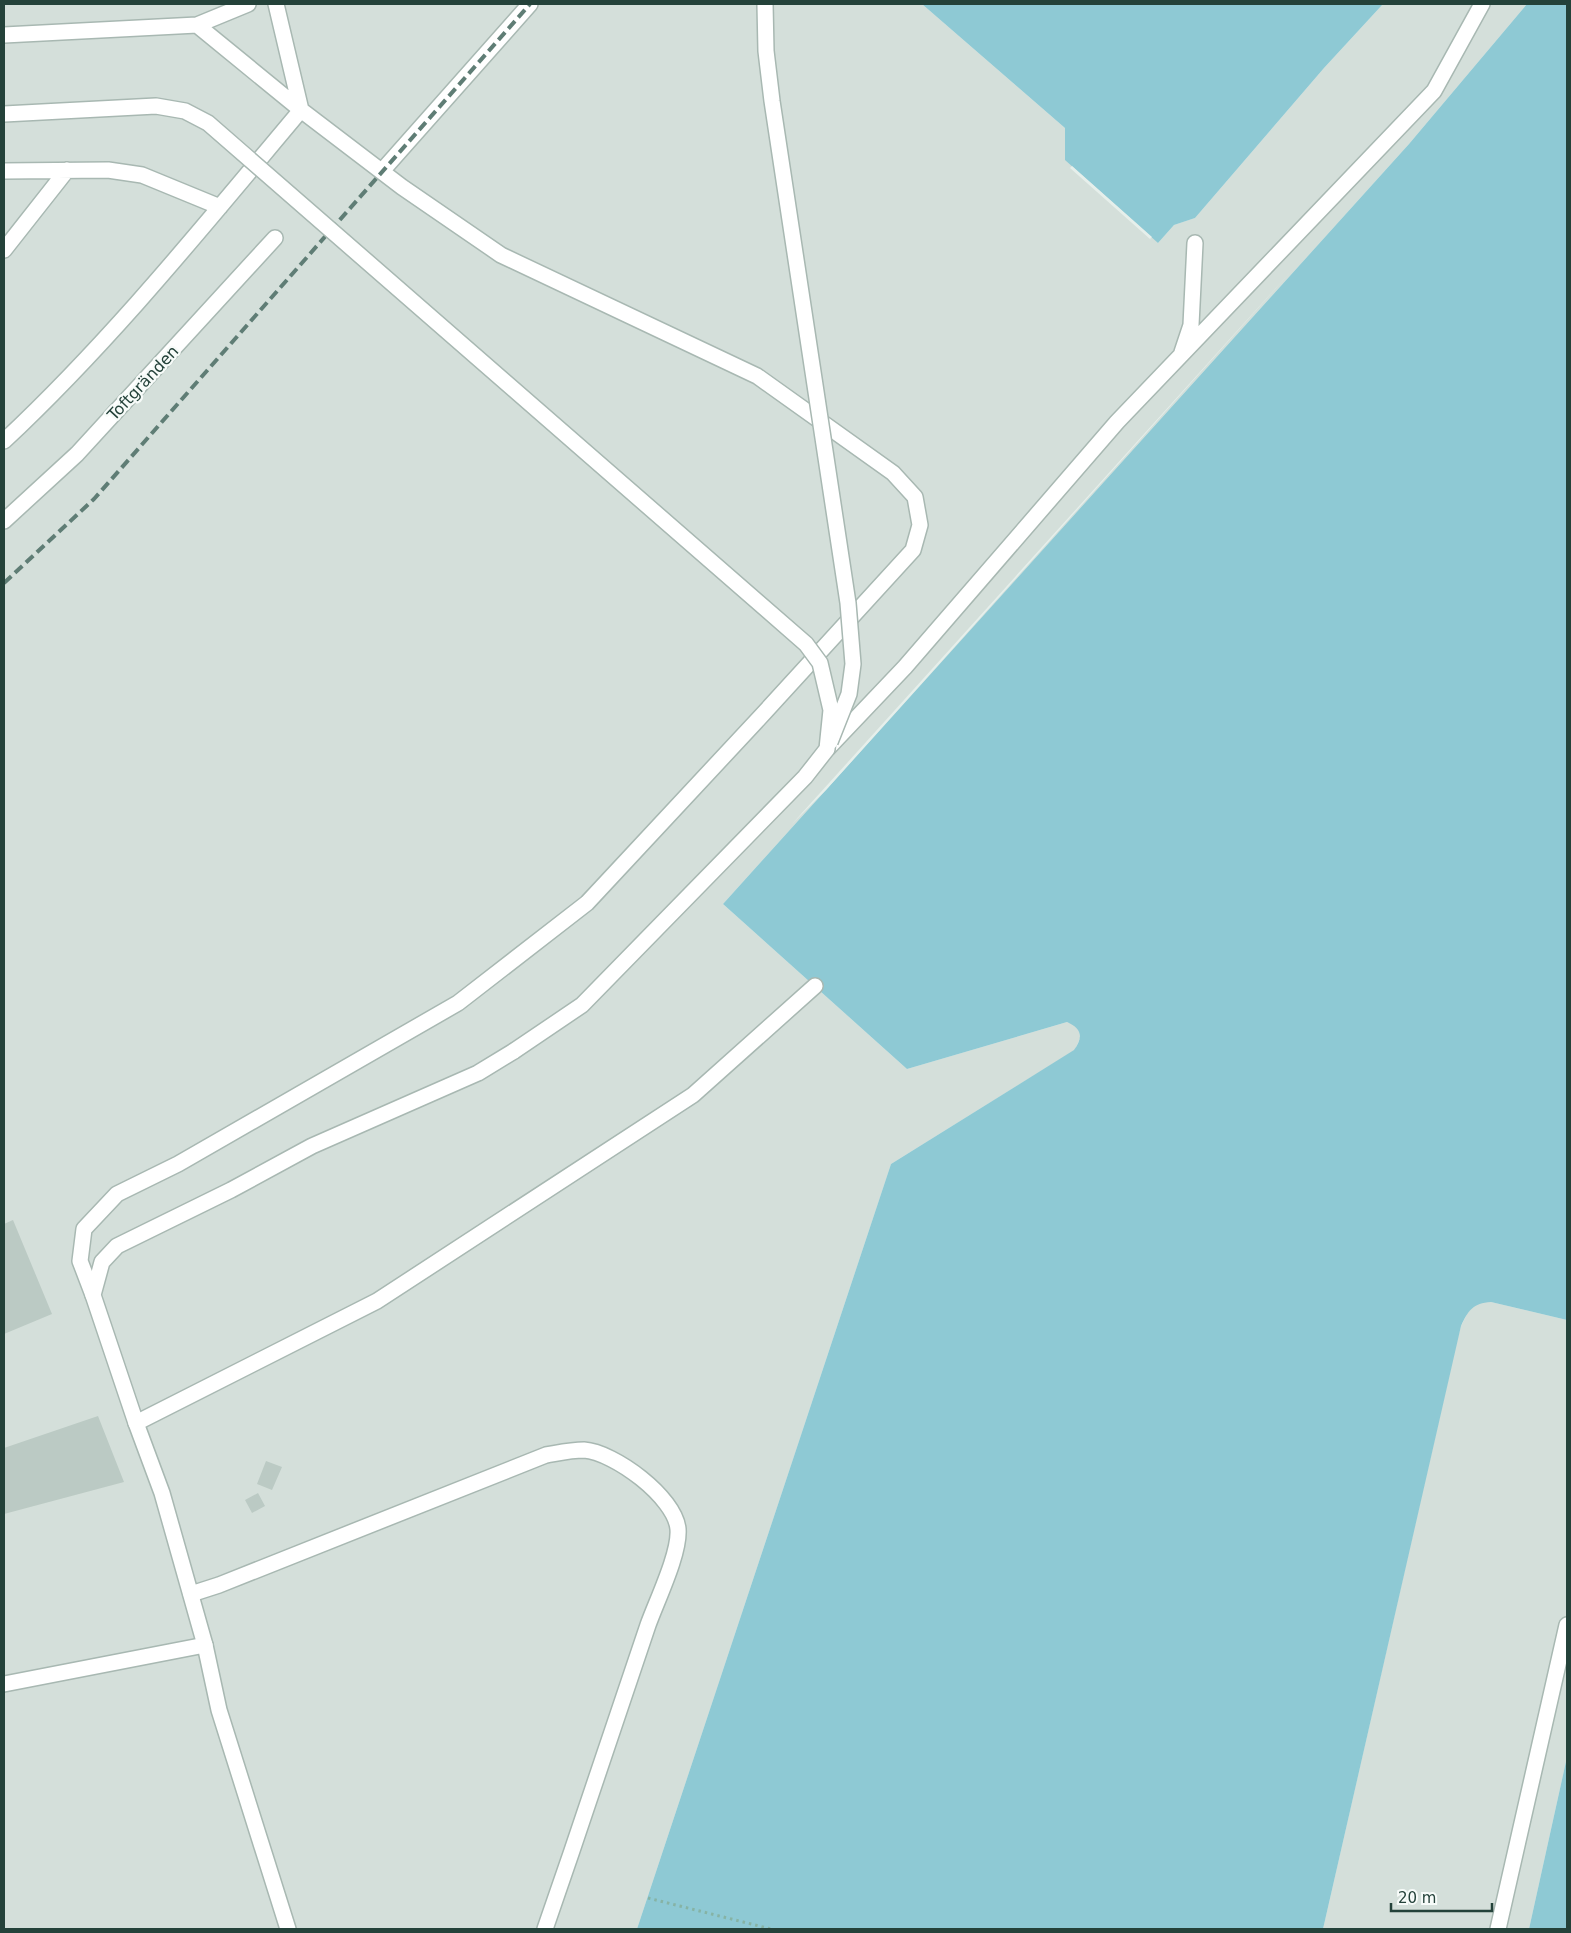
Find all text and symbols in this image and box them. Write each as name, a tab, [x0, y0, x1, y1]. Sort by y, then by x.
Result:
street label: Toftgränden	[103, 342, 182, 425]
scale bar	[1391, 1880, 1492, 1912]
text: 20 m	[1398, 1889, 1436, 1907]

